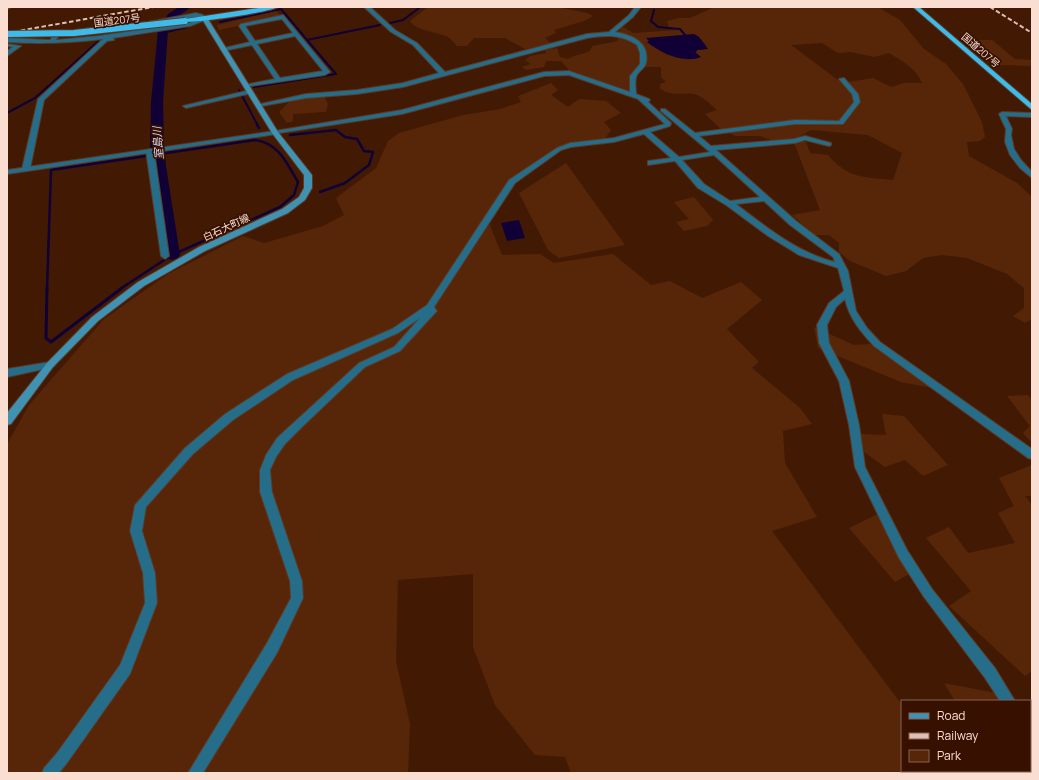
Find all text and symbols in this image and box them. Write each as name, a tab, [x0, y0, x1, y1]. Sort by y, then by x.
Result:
street label: 国道207号	[93, 10, 141, 30]
street label: 国道207号	[959, 29, 1003, 71]
water label: 室島川	[149, 125, 166, 160]
street label: 白石大町線	[200, 210, 252, 244]
legend	[901, 700, 1031, 772]
text: Road	[937, 707, 965, 724]
text: Railway	[937, 727, 979, 744]
text: Park	[937, 747, 962, 764]

